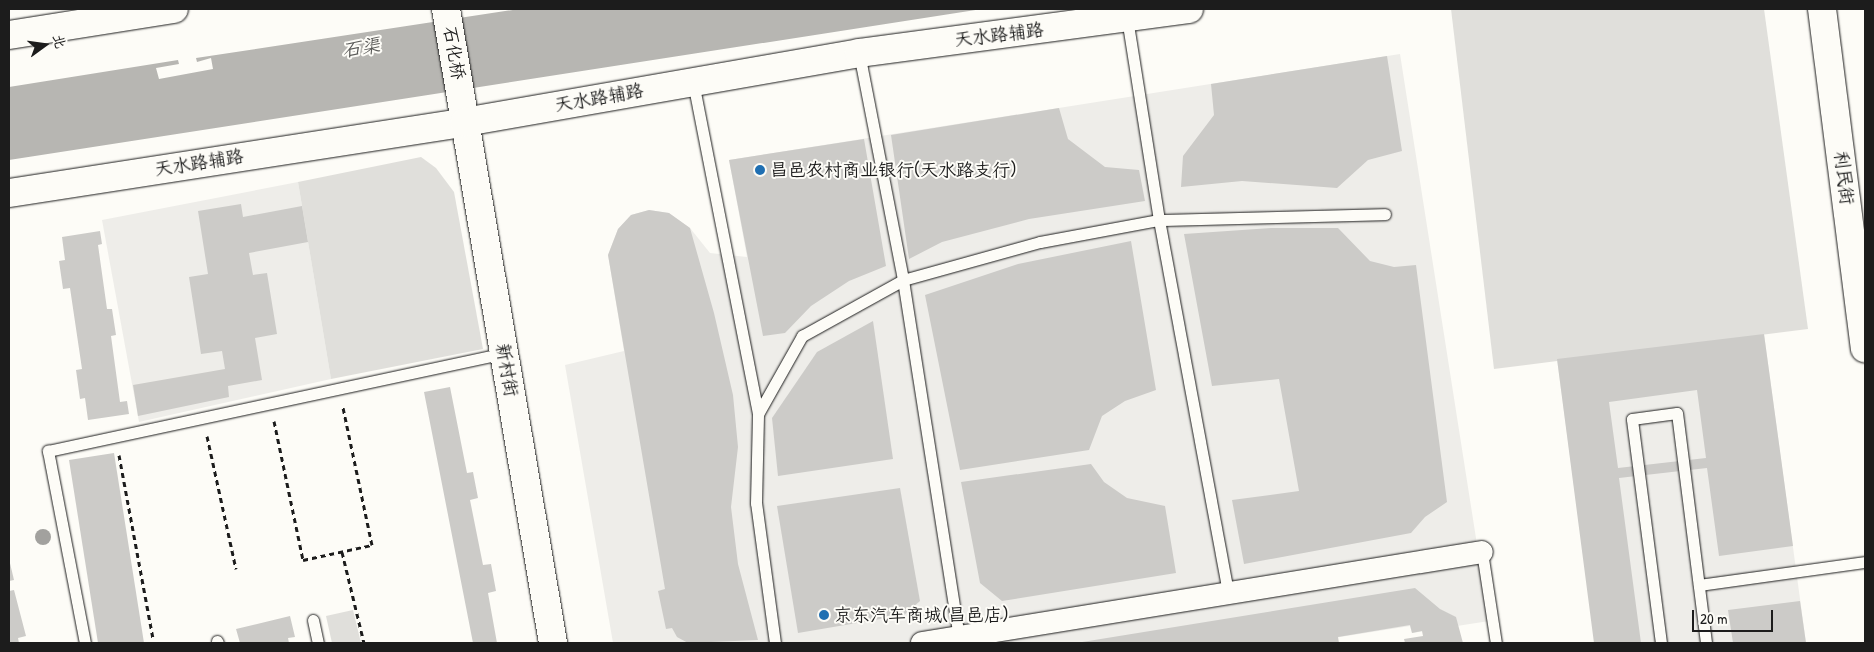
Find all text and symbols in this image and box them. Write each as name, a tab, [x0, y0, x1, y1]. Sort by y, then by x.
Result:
street label: 天水路辅路	[953, 19, 1045, 51]
north arrow	[20, 20, 70, 70]
street label: 石化桥	[439, 25, 469, 81]
text: 北	[49, 32, 71, 50]
water label: 石渠	[340, 34, 382, 62]
street label: 天水路辅路	[553, 80, 645, 116]
street label: 天水路辅路	[153, 145, 245, 181]
street label: 利民街	[1830, 150, 1858, 206]
place label: 昌邑农村商业银行(天水路支行)	[770, 159, 1017, 181]
marker: 昌邑农村商业银行(天水路支行)	[754, 164, 766, 176]
street label: 新村街	[492, 342, 522, 398]
scale bar	[1694, 600, 1775, 632]
place label: 京东汽车商城(昌邑店)	[834, 604, 1009, 626]
text: 20 m	[1700, 608, 1727, 629]
marker: 京东汽车商城(昌邑店)	[818, 609, 830, 621]

